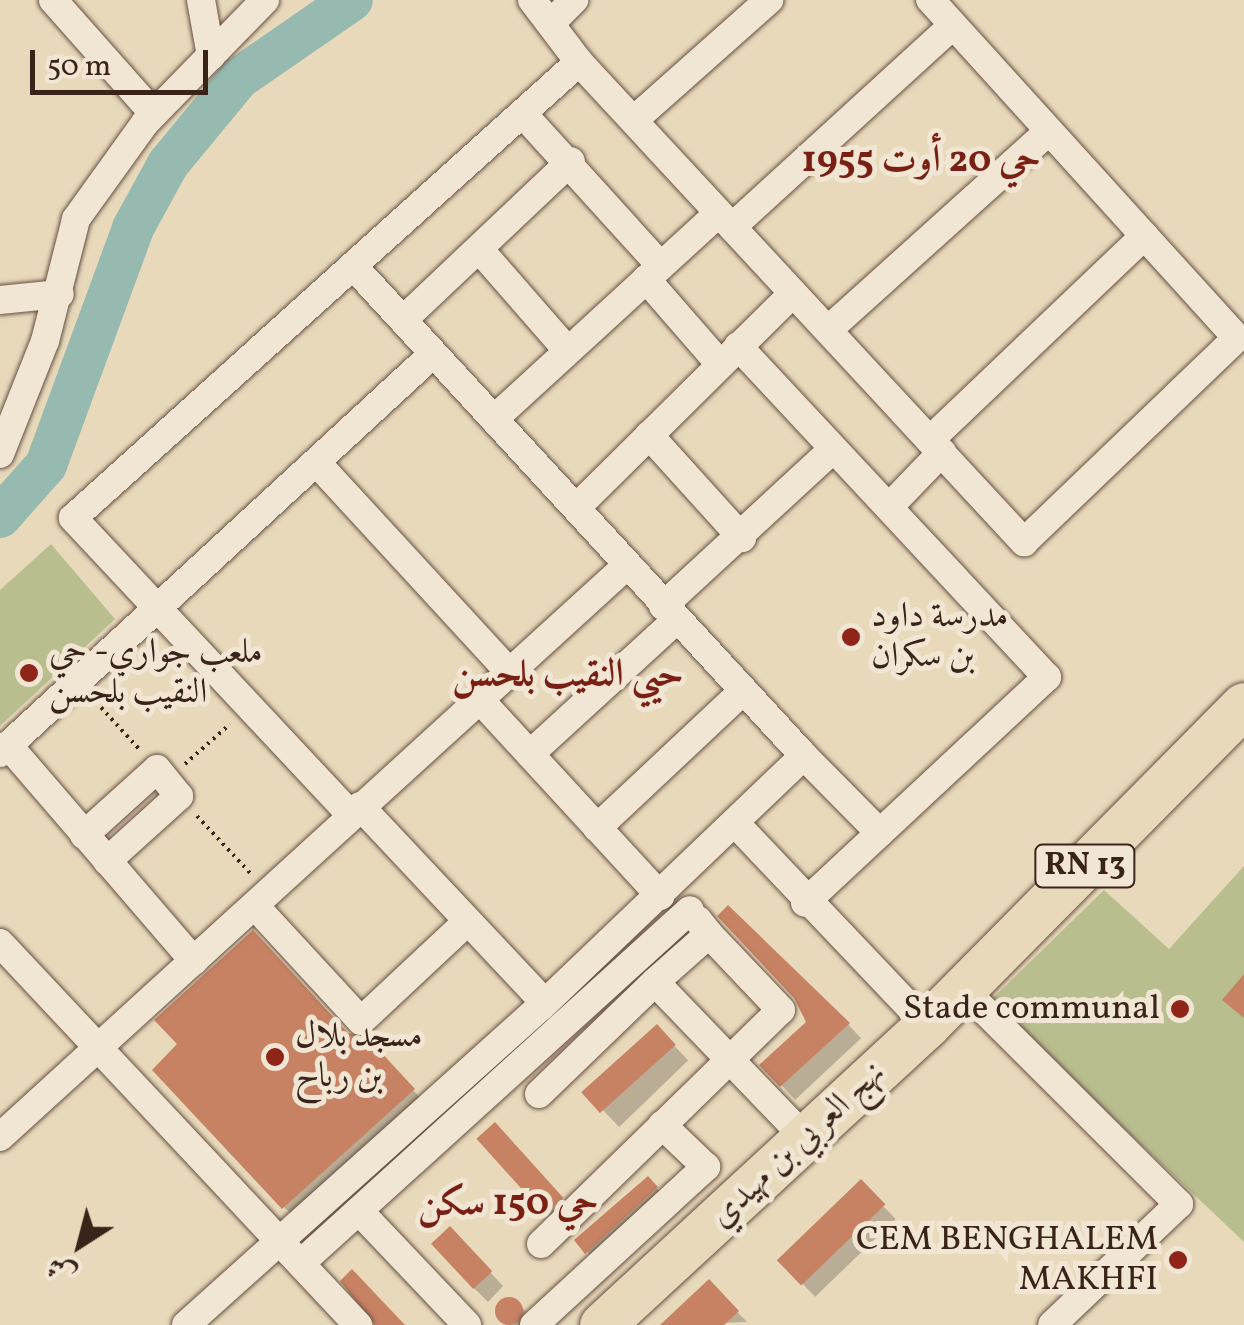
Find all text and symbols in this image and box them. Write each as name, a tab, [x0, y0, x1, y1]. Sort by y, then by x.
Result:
scale bar	[35, 30, 212, 92]
text: 50 m	[47, 46, 111, 88]
district label: حي 20 أوت 1955	[801, 139, 1041, 185]
place label: مدرسة داود بن سكران	[871, 596, 1008, 678]
marker: مدرسة داود بن سكران	[840, 626, 862, 648]
place label: ملعب جواري- حي النقيب بلحسن	[49, 632, 263, 714]
district label: حيي النقيب بلحسن	[452, 653, 684, 699]
marker: ملعب جواري- حي النقيب بلحسن	[18, 662, 40, 684]
road number: RN 13	[1032, 839, 1138, 893]
place label: Stade communal	[903, 988, 1160, 1030]
marker: Stade communal	[1169, 998, 1191, 1020]
place label: مسجد بلال بن رباح	[295, 1016, 423, 1098]
marker: مسجد بلال بن رباح	[264, 1046, 286, 1068]
street label: نهج العربي بن مهيدي	[701, 1053, 895, 1237]
district label: حي 150 سكن	[418, 1182, 598, 1228]
north arrow	[30, 1195, 130, 1295]
place label: CEM BENGHALEM MAKHFI	[856, 1219, 1158, 1301]
text: ش	[39, 1246, 85, 1294]
marker: CEM BENGHALEM MAKHFI	[1167, 1249, 1189, 1271]

